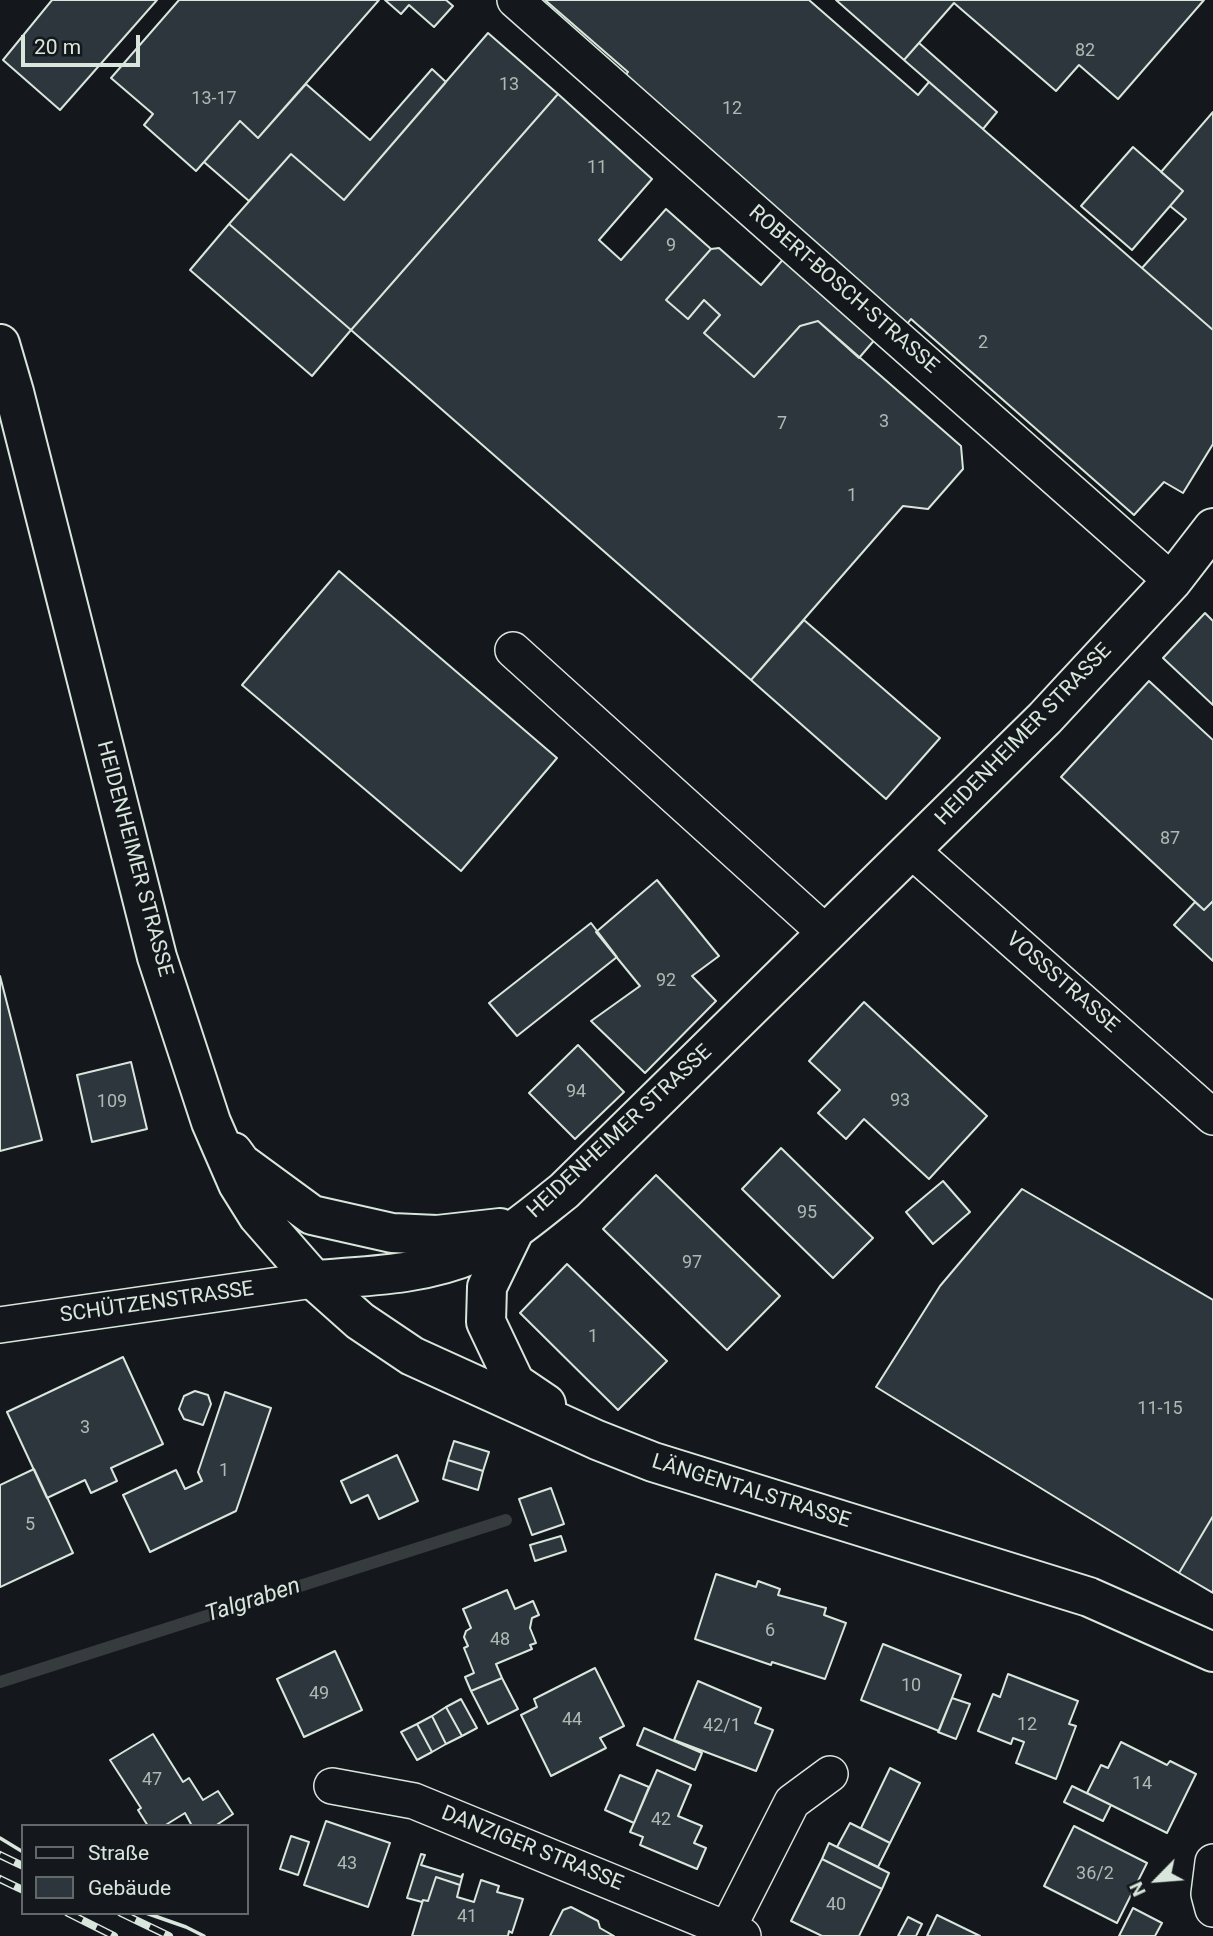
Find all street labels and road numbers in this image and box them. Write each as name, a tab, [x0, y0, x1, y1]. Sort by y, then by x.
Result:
street label: ROBERT-BOSCH-STRASSE	[743, 201, 943, 379]
street label: HEIDENHEIMER STRASSE	[931, 639, 1117, 831]
street label: HEIDENHEIMER STRASSE	[90, 738, 178, 980]
street label: VOSSSTRASSE	[1000, 927, 1124, 1039]
street label: HEIDENHEIMER STRASSE	[523, 1040, 717, 1224]
street label: SCHÜTZENSTRASSE	[59, 1277, 255, 1329]
street label: LÄNGENTALSTRASSE	[649, 1450, 853, 1534]
street label: DANZIGER STRASSE	[438, 1801, 626, 1897]

